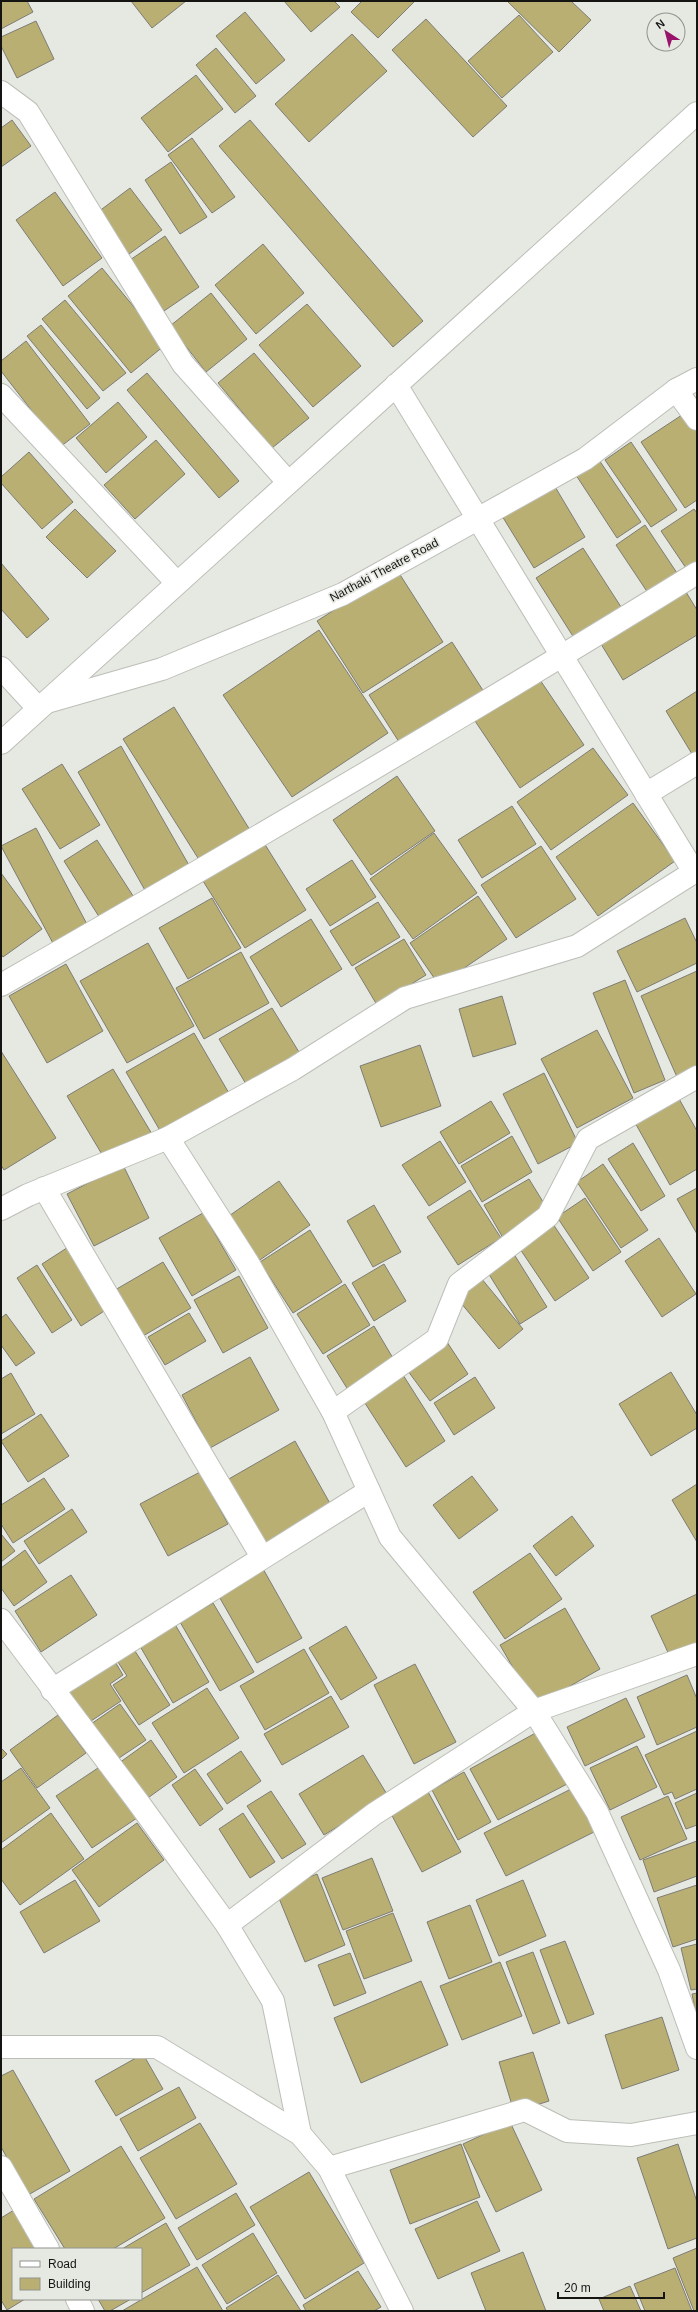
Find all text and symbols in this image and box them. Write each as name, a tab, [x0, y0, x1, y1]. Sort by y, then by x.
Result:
north arrow	[646, 12, 686, 52]
text: N	[653, 17, 667, 31]
street label: Narthaki Theatre Road	[327, 535, 441, 605]
legend	[12, 2248, 142, 2300]
text: Road	[48, 2257, 77, 2271]
scale bar	[558, 2274, 664, 2300]
text: Building	[48, 2277, 91, 2291]
text: 20 m	[564, 2281, 591, 2295]

